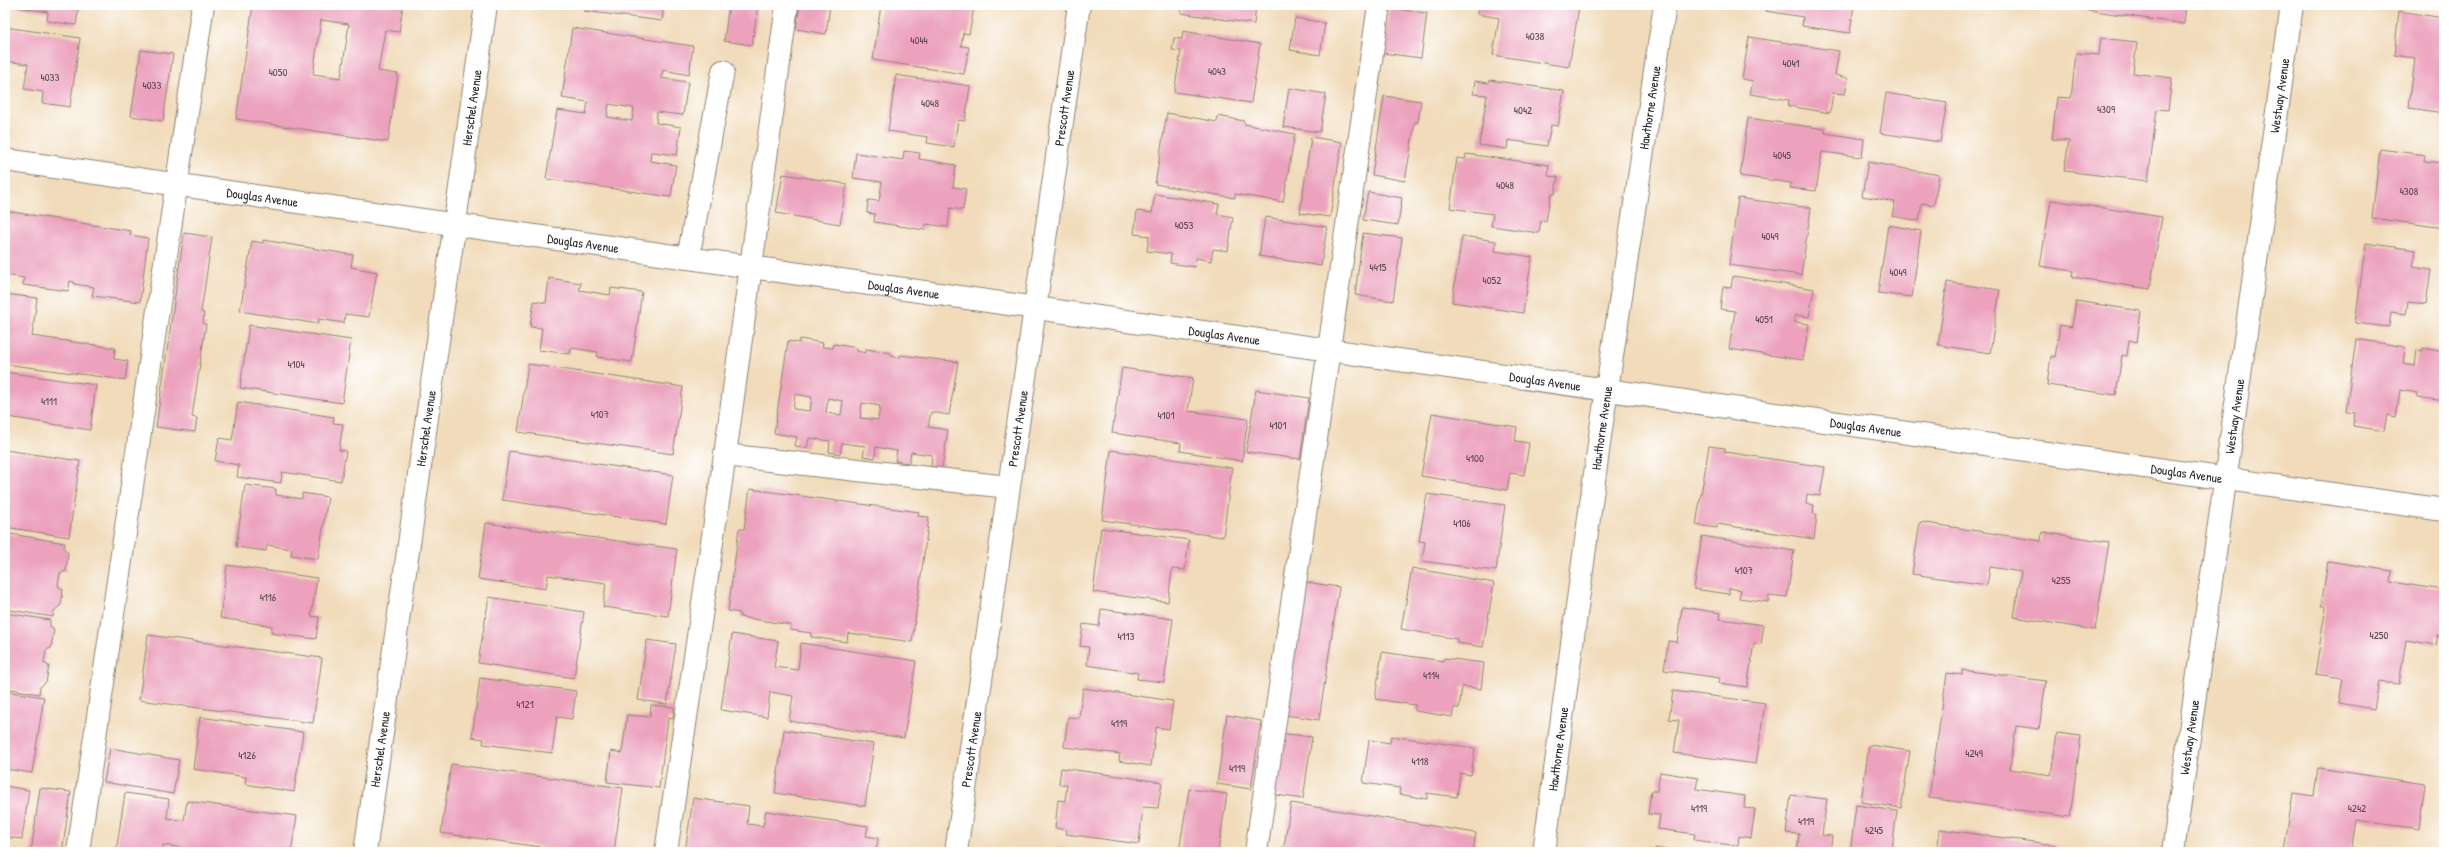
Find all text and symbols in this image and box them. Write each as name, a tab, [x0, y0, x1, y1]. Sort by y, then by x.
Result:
house number: 4038	[1526, 29, 1545, 43]
house number: 4044	[910, 33, 928, 47]
house number: 4041	[1782, 56, 1800, 70]
street label: Westway Avenue	[2265, 57, 2293, 134]
house number: 4043	[1208, 64, 1226, 78]
street label: Hawthorne Avenue	[1634, 64, 1665, 151]
house number: 4050	[269, 65, 287, 79]
street label: Herschel Avenue	[457, 68, 486, 147]
street label: Prescott Avenue	[1050, 69, 1078, 147]
house number: 4033	[41, 70, 60, 84]
house number: 4033	[143, 78, 162, 92]
house number: 4048	[921, 96, 939, 110]
house number: 4309	[2097, 102, 2115, 116]
house number: 4042	[1514, 103, 1532, 117]
house number: 4045	[1773, 148, 1791, 162]
house number: 4048	[1496, 178, 1514, 192]
street label: Douglas Avenue	[225, 183, 299, 211]
house number: 4308	[2400, 184, 2419, 198]
house number: 4053	[1175, 218, 1193, 232]
street label: Douglas Avenue	[546, 229, 620, 257]
house number: 4049	[1761, 229, 1779, 243]
house number: 4415	[1370, 260, 1387, 274]
house number: 4049	[1889, 265, 1907, 279]
house number: 4052	[1483, 273, 1501, 287]
street label: Douglas Avenue	[867, 275, 941, 303]
house number: 4051	[1755, 312, 1773, 326]
street label: Douglas Avenue	[1188, 321, 1261, 349]
house number: 4104	[287, 357, 305, 371]
street label: Douglas Avenue	[1508, 367, 1582, 395]
street label: Westway Avenue	[2220, 378, 2248, 455]
street label: Hawthorne Avenue	[1587, 385, 1616, 471]
street label: Herschel Avenue	[411, 389, 440, 467]
street label: Prescott Avenue	[1003, 389, 1032, 468]
house number: 4111	[41, 394, 57, 408]
house number: 4107	[591, 407, 609, 421]
house number: 4101	[1157, 408, 1175, 422]
street label: Douglas Avenue	[1829, 413, 1903, 441]
house number: 4101	[1269, 418, 1287, 432]
house number: 4100	[1466, 451, 1484, 465]
street label: Douglas Avenue	[2150, 459, 2224, 487]
house number: 4106	[1453, 516, 1471, 530]
house number: 4107	[1735, 563, 1753, 577]
house number: 4255	[2052, 573, 2071, 587]
house number: 4116	[260, 590, 277, 604]
house number: 4250	[2370, 628, 2388, 642]
house number: 4113	[1117, 629, 1135, 643]
house number: 4114	[1423, 668, 1439, 682]
house number: 4121	[516, 697, 534, 711]
street label: Westway Avenue	[2175, 699, 2203, 776]
street label: Hawthorne Avenue	[1543, 706, 1572, 792]
street label: Herschel Avenue	[365, 710, 394, 788]
street label: Prescott Avenue	[957, 710, 985, 788]
house number: 4119	[1111, 716, 1127, 730]
house number: 4249	[1965, 746, 1983, 760]
house number: 4126	[238, 748, 256, 762]
house number: 4118	[1412, 754, 1429, 768]
house number: 4119	[1229, 761, 1245, 775]
house number: 4119	[1691, 801, 1707, 815]
house number: 4242	[2348, 801, 2366, 815]
house number: 4119	[1798, 814, 1814, 828]
house number: 4245	[1865, 823, 1883, 837]

